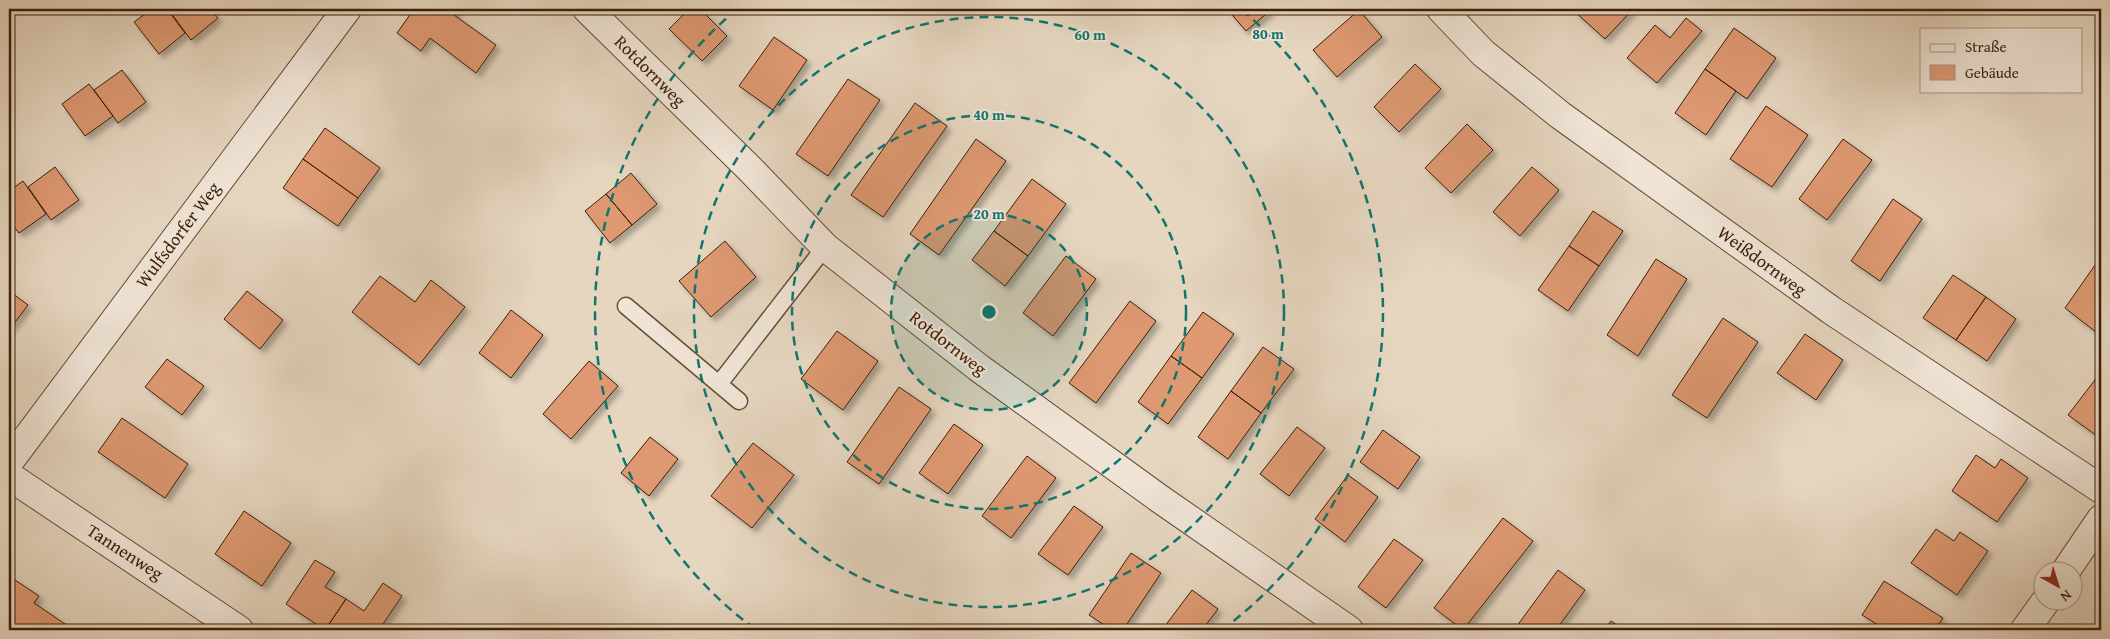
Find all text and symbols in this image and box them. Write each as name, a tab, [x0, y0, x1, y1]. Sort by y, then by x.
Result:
text: 80 m	[1252, 23, 1284, 44]
text: 60 m	[1074, 24, 1106, 45]
legend	[1920, 28, 2082, 92]
street label: Rotdornweg	[608, 29, 692, 113]
text: Straße	[1965, 36, 2007, 57]
text: Gebäude	[1965, 62, 2019, 83]
text: 40 m	[973, 104, 1005, 125]
street label: Wulfsdorfer Weg	[129, 176, 227, 293]
text: 20 m	[973, 203, 1005, 224]
street label: Weißdornweg	[1712, 219, 1813, 302]
centre of rings	[980, 303, 998, 321]
street label: Rotdornweg	[904, 304, 993, 382]
street label: Tannenweg	[82, 517, 169, 586]
north arrow	[2032, 562, 2082, 612]
text: N	[2056, 585, 2076, 607]

